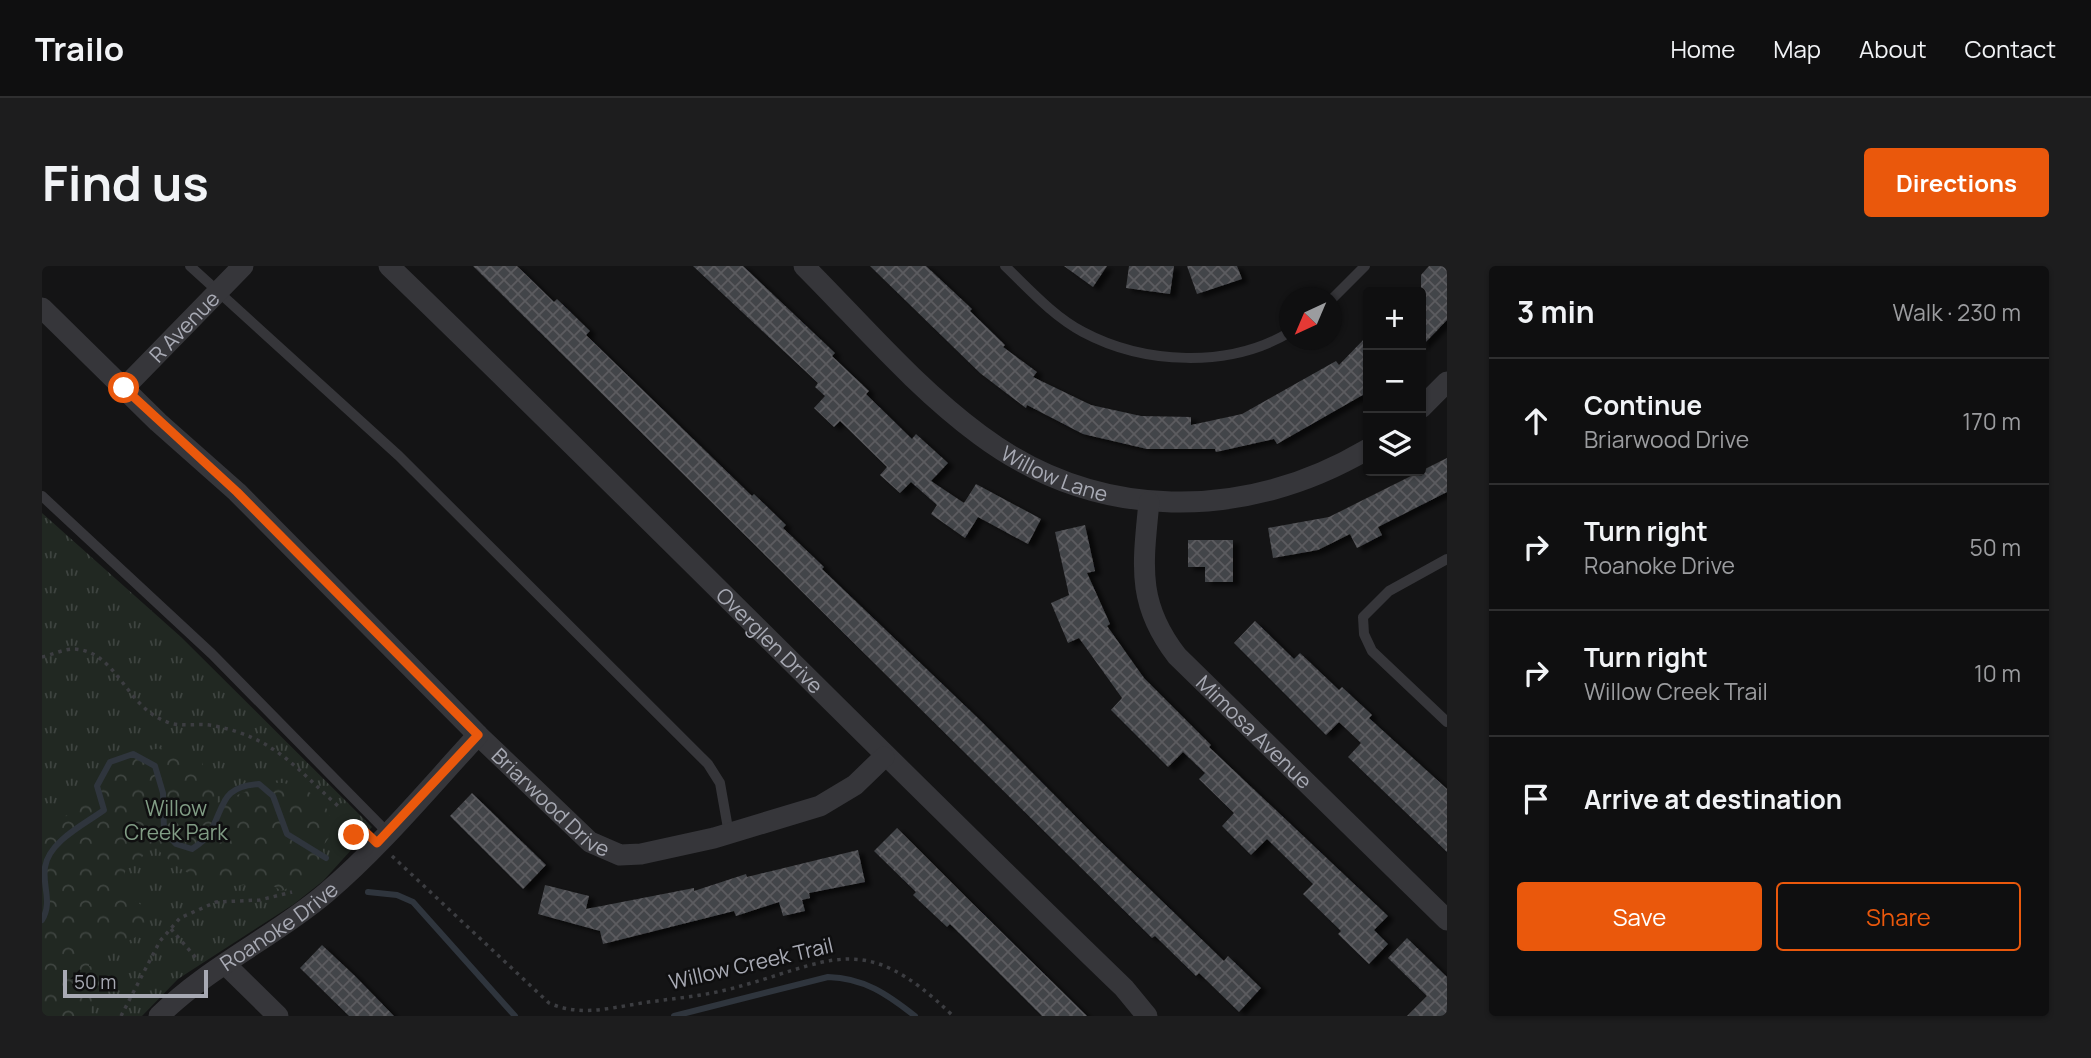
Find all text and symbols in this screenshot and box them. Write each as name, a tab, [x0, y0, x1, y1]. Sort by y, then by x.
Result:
text: Trailo	[35, 26, 124, 71]
text: Home	[1670, 32, 1735, 65]
text: Map	[1773, 32, 1821, 65]
text: About	[1859, 32, 1927, 65]
text: Contact	[1965, 32, 2056, 65]
button: Directions	[1864, 148, 2049, 217]
text: Find us	[42, 149, 209, 216]
street label: R Avenue	[143, 285, 225, 368]
north arrow	[1279, 287, 1342, 350]
map controls	[1363, 287, 1426, 476]
button: +	[1363, 287, 1426, 350]
text: 3 min	[1517, 291, 1595, 332]
text: Walk · 230 m	[1893, 296, 2021, 328]
button: −	[1363, 350, 1426, 413]
route start	[108, 372, 139, 403]
text: Continue	[1584, 387, 1702, 423]
icon: ahead	[1517, 402, 1555, 440]
text: 170 m	[1962, 405, 2021, 437]
button: layers	[1363, 413, 1426, 476]
text: Briarwood Drive	[1584, 423, 1749, 455]
street label: Willow Lane	[996, 439, 1111, 508]
text: Turn right	[1584, 513, 1708, 549]
icon: right	[1517, 528, 1555, 566]
text: 50 m	[1970, 531, 2021, 563]
text: Roanoke Drive	[1584, 549, 1735, 581]
street label: Overglen Drive	[710, 581, 829, 699]
text: Turn right	[1584, 639, 1708, 675]
icon: right	[1517, 654, 1555, 692]
text: 10 m	[1974, 657, 2021, 689]
street label: Mimosa Avenue	[1190, 669, 1318, 795]
text: Willow Creek Trail	[1584, 675, 1768, 707]
street label: Briarwood Drive	[486, 742, 614, 863]
icon: arrive	[1517, 780, 1555, 818]
text: Arrive at destination	[1584, 781, 1842, 817]
park label: Willow Creek Park	[124, 794, 228, 846]
route end	[338, 819, 369, 850]
street label: Roanoke Drive	[214, 875, 344, 977]
button: Save	[1517, 882, 1762, 951]
button: Share	[1776, 882, 2021, 951]
street label: Willow Creek Trail	[666, 930, 836, 996]
scale bar	[63, 967, 208, 999]
text: 50 m	[74, 969, 116, 995]

